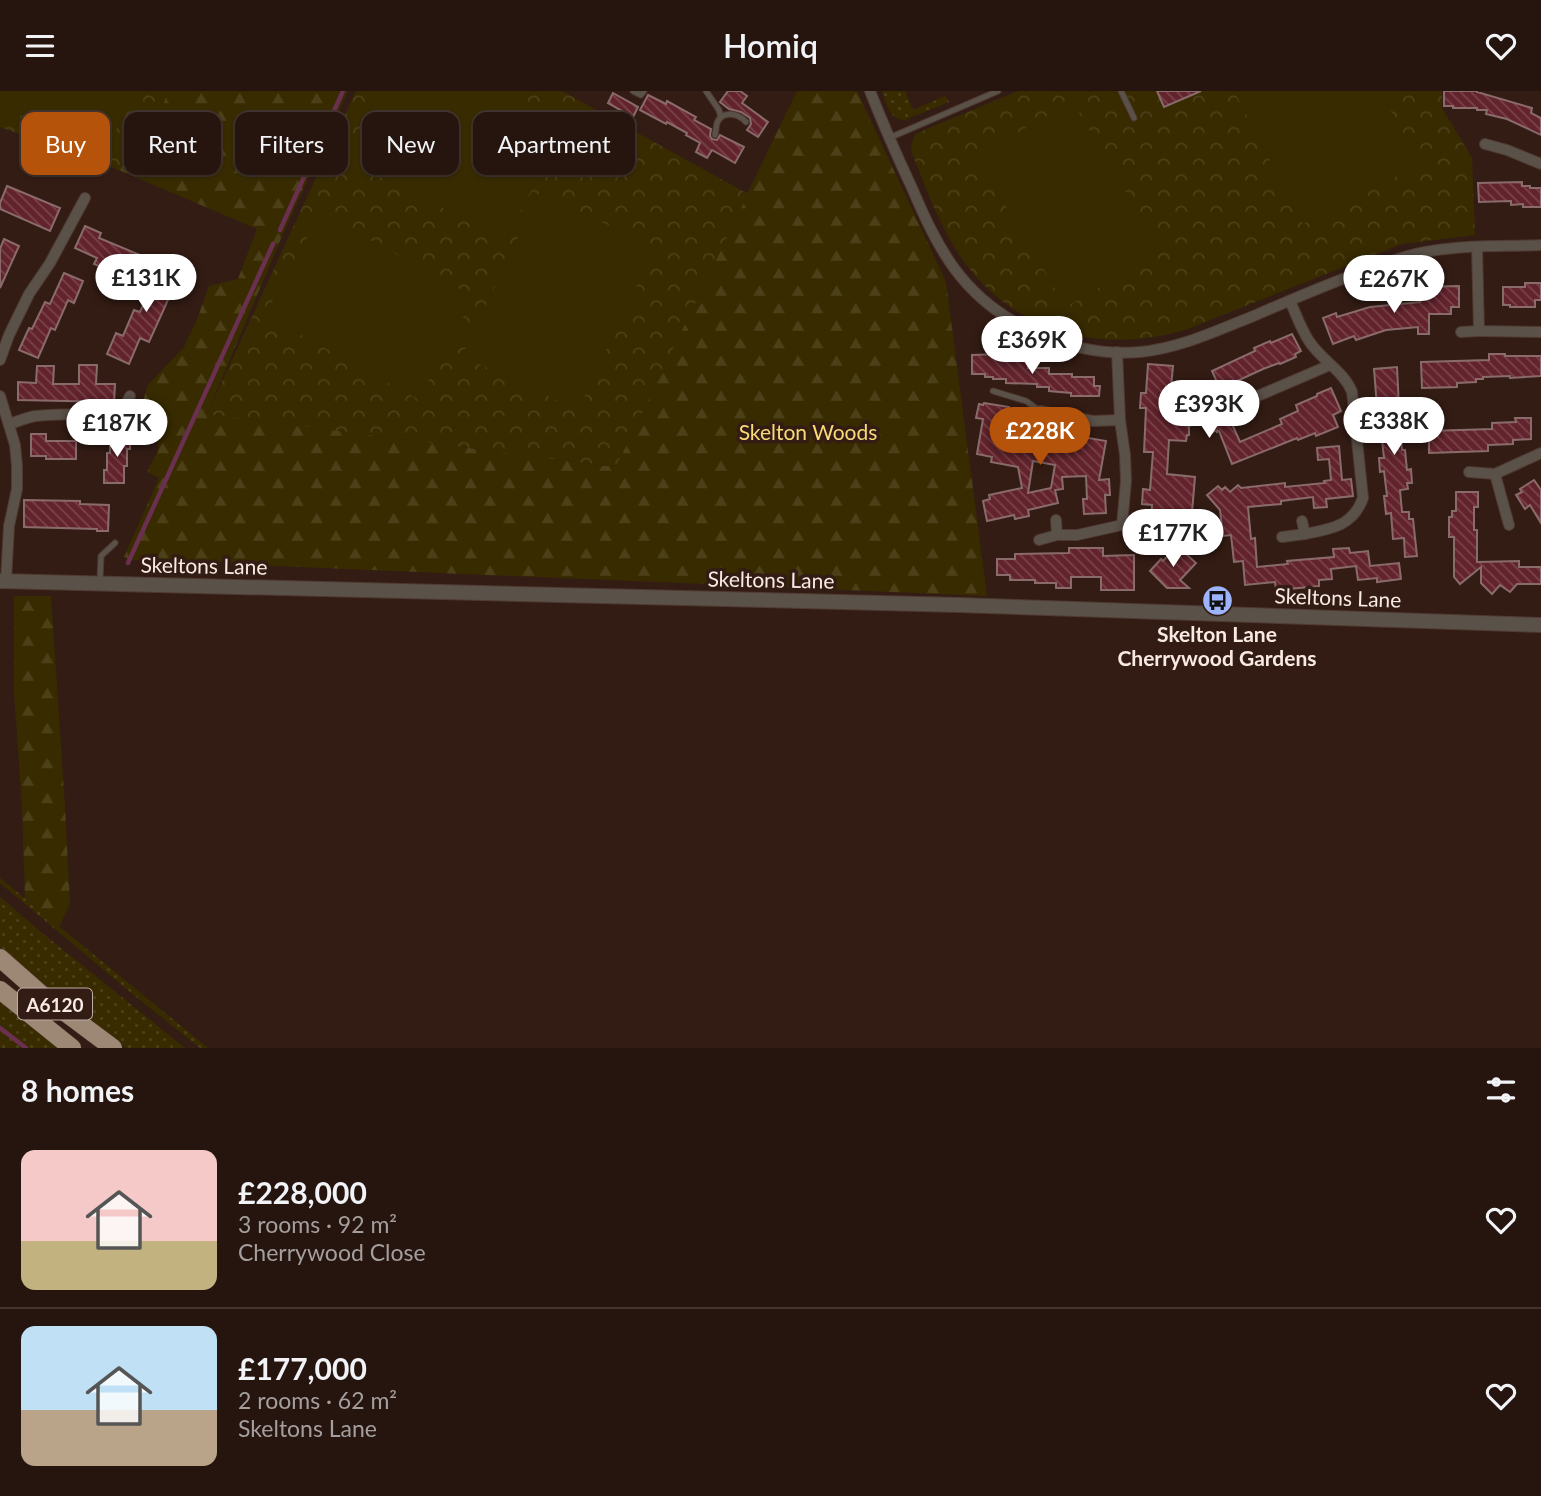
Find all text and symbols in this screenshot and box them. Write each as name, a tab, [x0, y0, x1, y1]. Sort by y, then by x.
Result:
text: Homiq	[723, 26, 818, 65]
icon: menu	[21, 27, 59, 65]
icon: heart	[1482, 27, 1520, 65]
chip: Buy	[21, 112, 110, 175]
chip: Rent	[124, 112, 221, 175]
chip: Filters	[235, 112, 348, 175]
chip: New	[362, 112, 459, 175]
chip: Apartment	[473, 112, 635, 175]
pin: £131K	[97, 255, 195, 314]
pin: £267K	[1345, 255, 1443, 315]
text: £131K	[111, 263, 181, 291]
text: £267K	[1359, 264, 1429, 292]
pin: £369K	[983, 317, 1081, 376]
text: £369K	[997, 325, 1067, 353]
pin: £393K	[1160, 381, 1258, 440]
text: £393K	[1174, 389, 1244, 417]
pin: £338K	[1345, 397, 1443, 457]
pin: £187K	[68, 399, 166, 459]
text: £338K	[1359, 406, 1429, 434]
pin: £228K	[991, 407, 1089, 467]
text: £187K	[82, 408, 152, 436]
text: £228K	[1005, 416, 1075, 444]
park label: Skelton Woods	[739, 419, 877, 444]
pin: £177K	[1124, 510, 1222, 569]
text: £177K	[1138, 518, 1208, 546]
street label: Skeltons Lane	[140, 551, 268, 579]
street label: Skeltons Lane	[707, 565, 835, 593]
street label: Skeltons Lane	[1274, 582, 1402, 612]
bus stop icon: Skelton Lane Cherrywood Gardens	[1200, 584, 1234, 618]
place label: Skelton Lane Cherrywood Gardens	[1117, 621, 1317, 670]
road number: A6120	[18, 988, 92, 1019]
icon: filters	[1482, 1071, 1520, 1109]
text: 8 homes	[21, 1072, 134, 1108]
text: £228,000	[238, 1174, 367, 1210]
icon: home	[77, 1178, 161, 1262]
icon: heart	[1482, 1201, 1520, 1239]
text: 3 rooms · 92 m²	[238, 1210, 397, 1238]
text: Cherrywood Close	[238, 1238, 426, 1266]
text: £177,000	[238, 1350, 367, 1386]
icon: home	[77, 1354, 161, 1438]
icon: heart	[1482, 1377, 1520, 1415]
text: 2 rooms · 62 m²	[238, 1386, 397, 1414]
text: Skeltons Lane	[238, 1414, 377, 1442]

